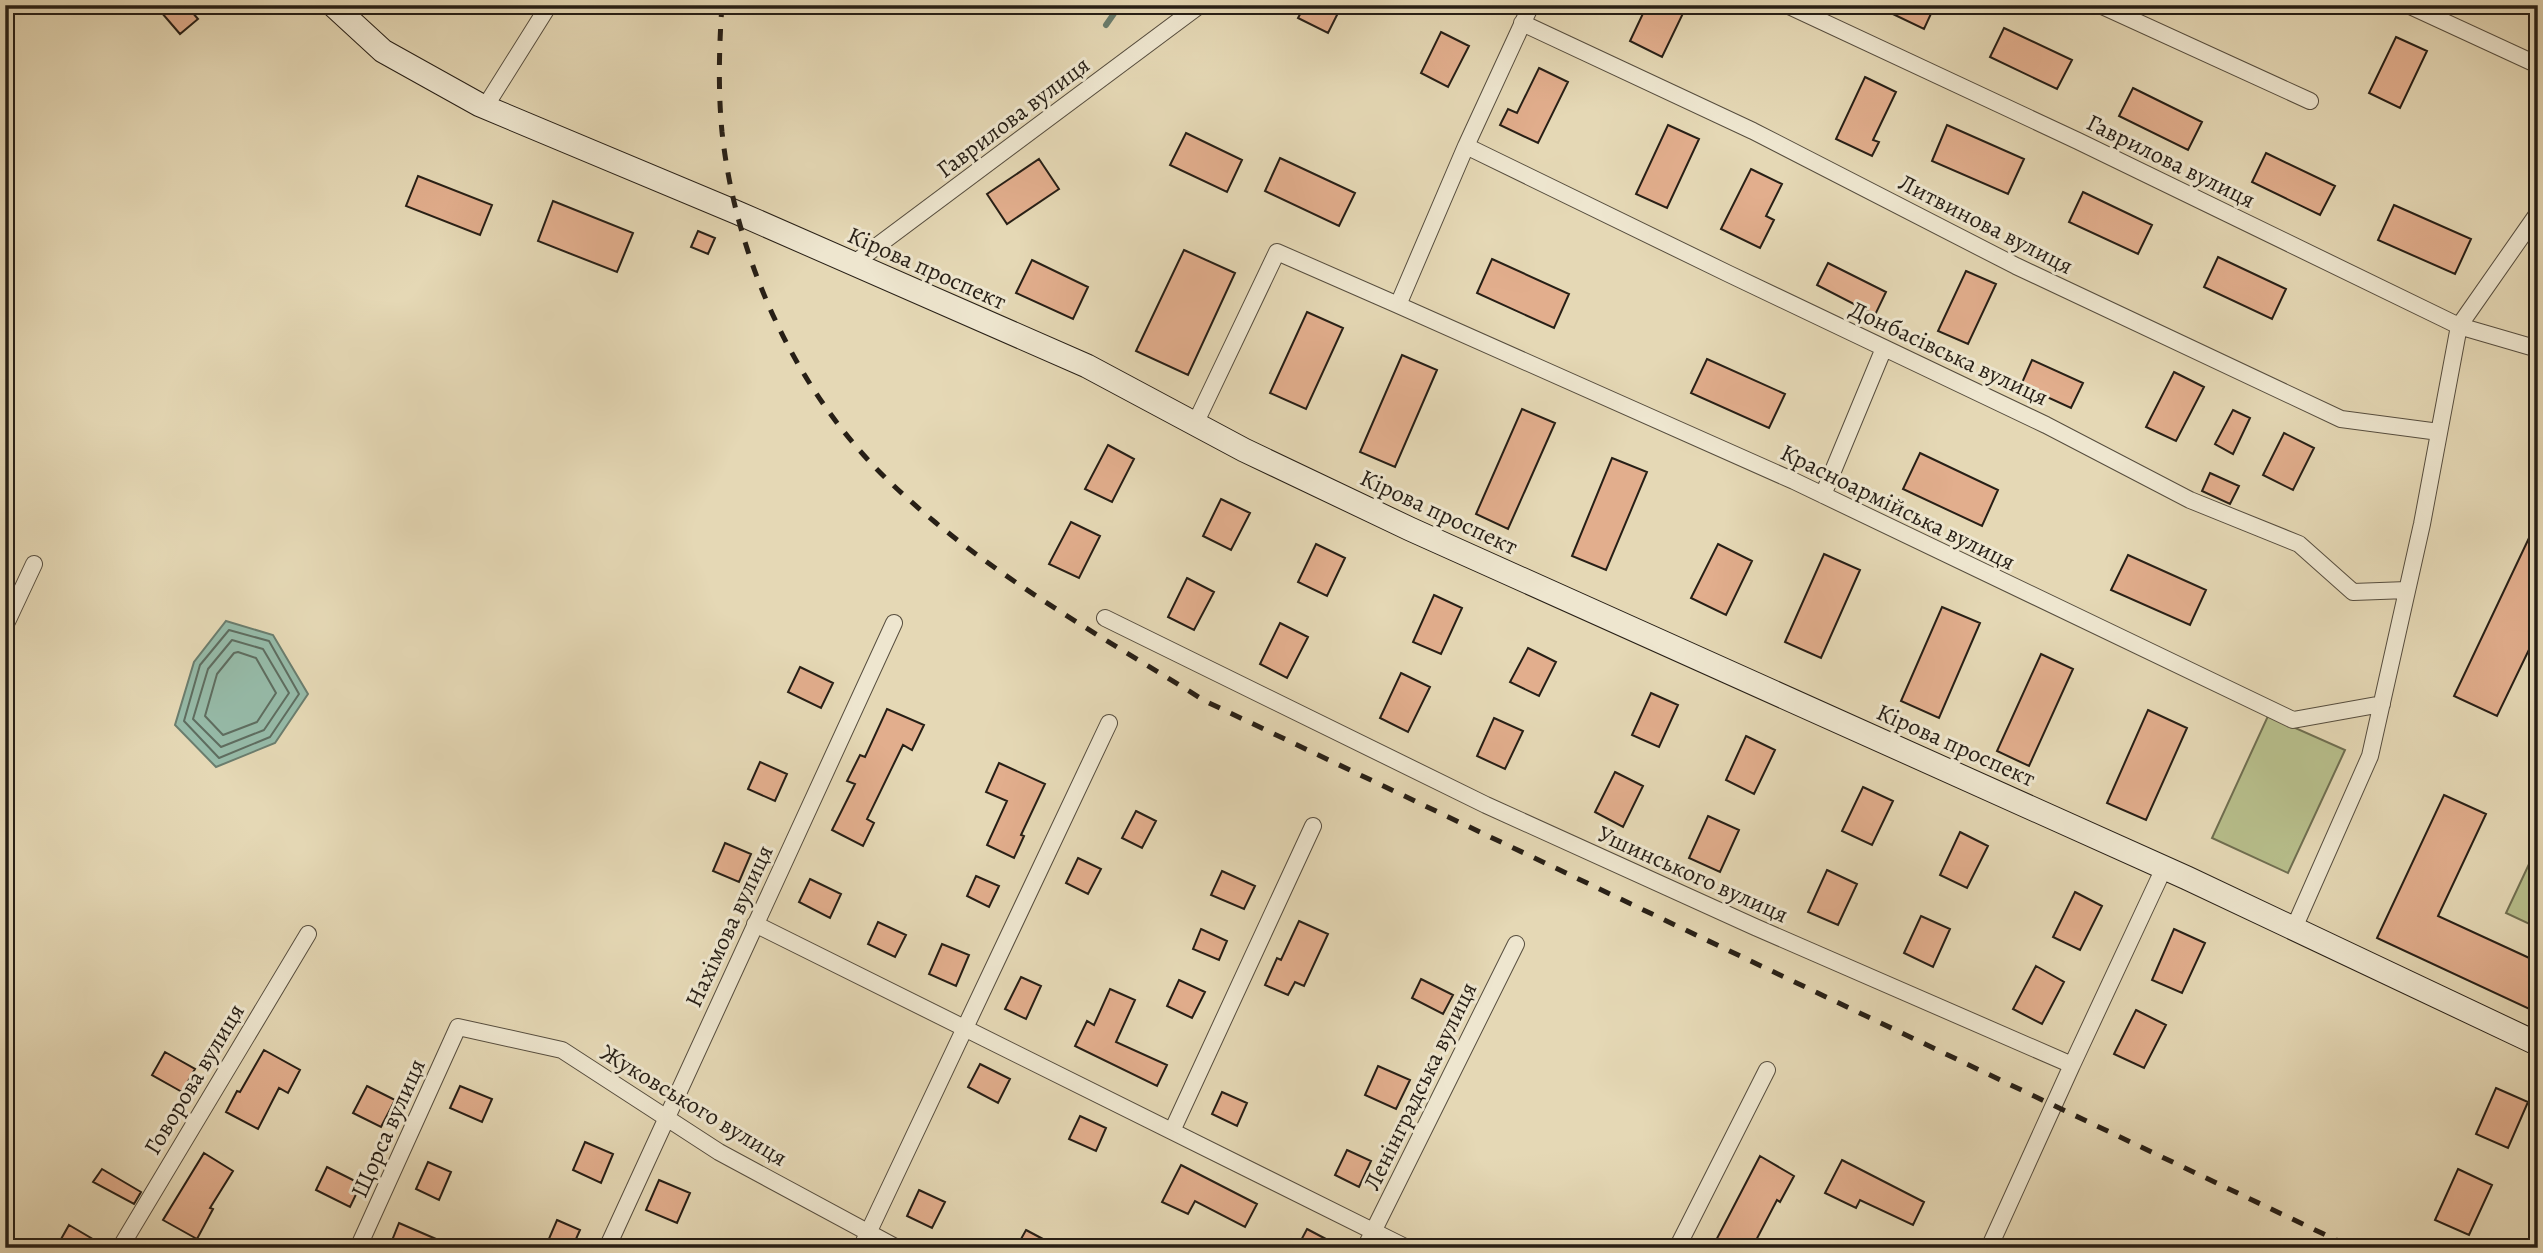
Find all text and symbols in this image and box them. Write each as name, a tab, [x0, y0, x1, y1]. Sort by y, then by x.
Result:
street label: Гаврилова вулиця	[930, 49, 1096, 185]
street label: Гаврилова вулиця	[2081, 106, 2261, 216]
street label: Литвинова вулиця	[1893, 166, 2079, 282]
street label: Кірова проспект	[843, 219, 1012, 317]
street label: Донбасівська вулиця	[1845, 293, 2053, 413]
street label: Красноармійська вулиця	[1775, 436, 2021, 578]
street label: Кірова проспект	[1355, 461, 1523, 563]
street label: Кірова проспект	[1872, 696, 2041, 794]
street label: Ушинського вулиця	[1593, 818, 1793, 930]
street label: Нахімова вулиця	[677, 840, 781, 1012]
street label: Ленінградська вулиця	[1356, 976, 1484, 1196]
street label: Говорова вулиця	[136, 997, 252, 1161]
street label: Жуковського вулиця	[595, 1037, 793, 1173]
street label: Щорса вулиця	[343, 1054, 433, 1202]

